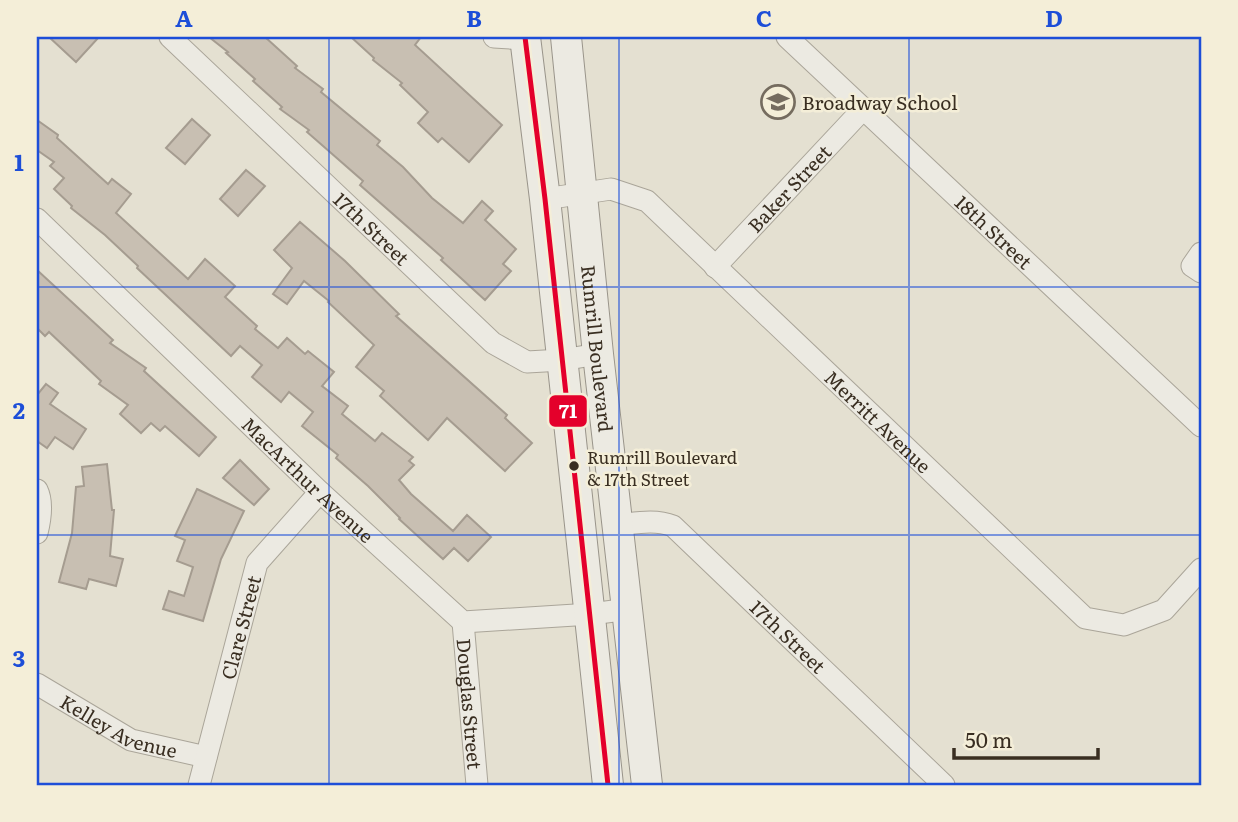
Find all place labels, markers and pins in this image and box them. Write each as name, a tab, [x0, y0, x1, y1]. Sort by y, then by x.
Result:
school or university icon: Broadway School	[759, 83, 797, 121]
place label: Broadway School	[802, 88, 958, 116]
place label: Rumrill Boulevard & 17th Street	[587, 444, 737, 491]
marker: Rumrill Boulevard & 17th Street	[567, 459, 581, 473]

